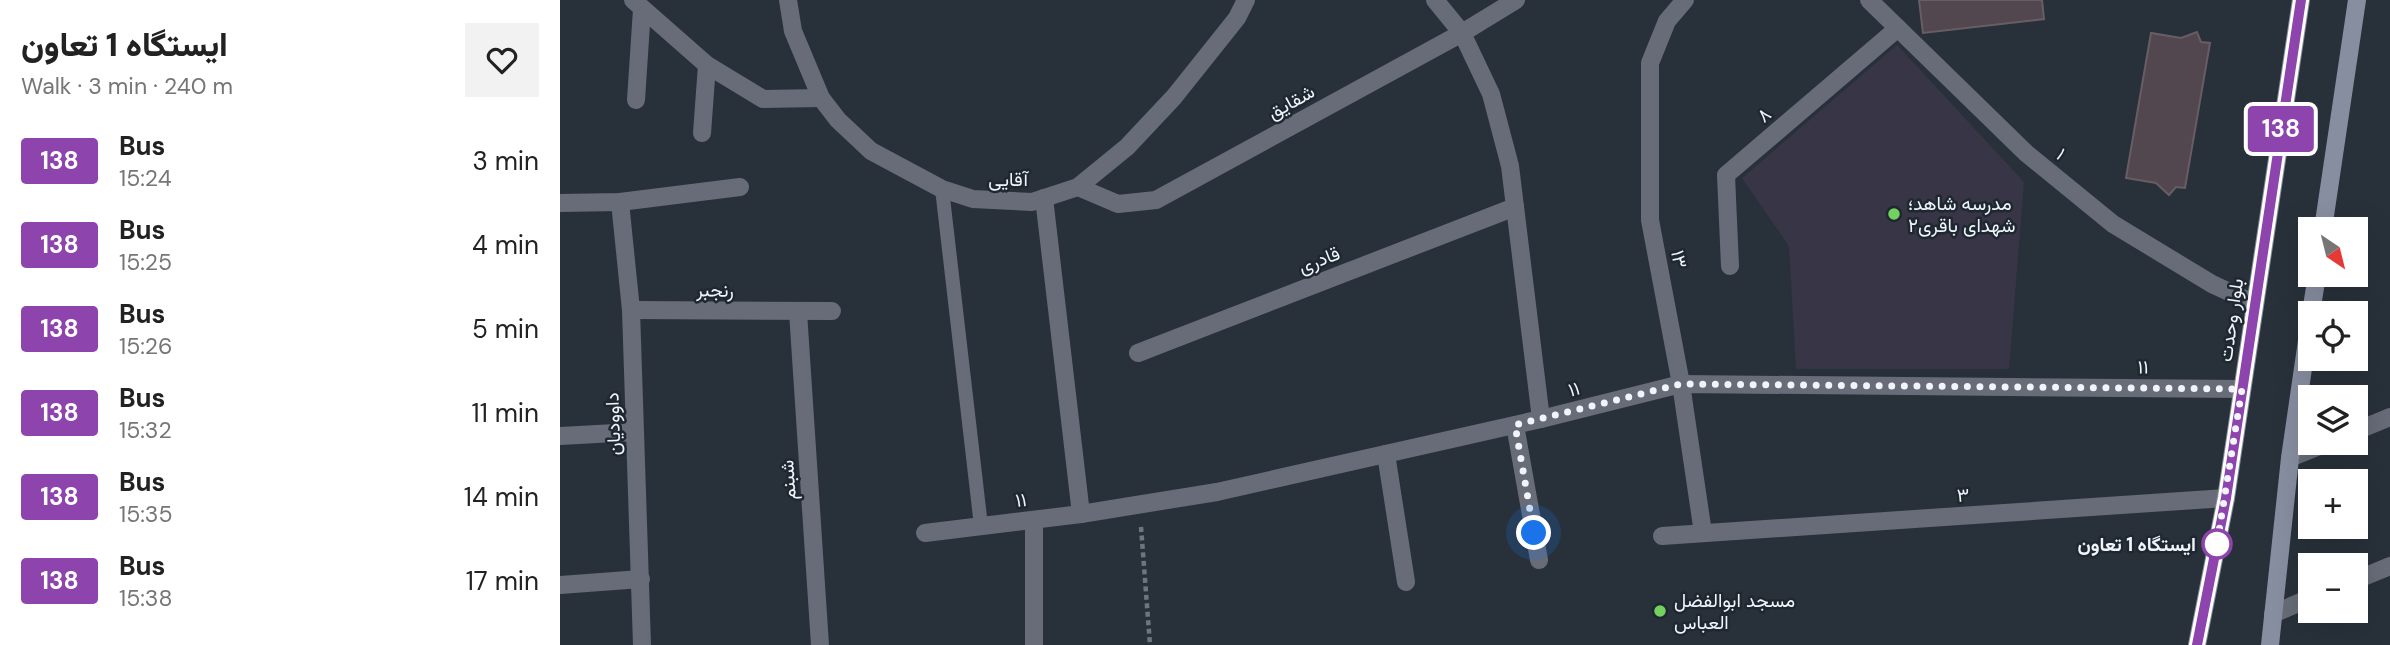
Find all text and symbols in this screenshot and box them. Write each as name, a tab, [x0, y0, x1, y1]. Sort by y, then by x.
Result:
text: ایستگاه 1 تعاون	[21, 23, 228, 66]
button: heart	[465, 23, 539, 97]
text: Walk · 3 min · 240 m	[21, 71, 233, 101]
street label: شقایق	[1263, 79, 1319, 125]
street label: ۸	[1752, 102, 1776, 128]
line badge: 138	[2241, 106, 2321, 152]
text: 138	[2262, 113, 2300, 144]
text: Bus	[119, 129, 165, 163]
street label: ۱	[2051, 143, 2071, 165]
text: 3 min	[472, 144, 539, 178]
text: 138	[40, 145, 79, 176]
text: 15:24	[119, 163, 172, 193]
street label: آقایی	[988, 167, 1029, 192]
place label: مدرسه شاهد؛ شهدای باقری۲	[1908, 191, 2015, 238]
marker: مدرسه شاهد؛ شهدای باقری۲	[1886, 206, 1902, 222]
text: Bus	[119, 213, 165, 247]
north arrow	[2298, 217, 2368, 287]
map controls	[2298, 217, 2368, 623]
text: 4 min	[472, 228, 539, 262]
text: 138	[40, 229, 79, 260]
street label: قادری	[1295, 241, 1343, 279]
text: 15:25	[119, 247, 172, 277]
street label: ۱۳	[1665, 248, 1693, 270]
street label: رنجبر	[695, 277, 734, 303]
street label: بلوار وحدت	[2213, 277, 2249, 363]
text: Bus	[119, 297, 165, 331]
button: locate	[2298, 301, 2368, 371]
text: 5 min	[472, 312, 539, 346]
text: 138	[40, 313, 79, 344]
text: 15:26	[119, 331, 173, 361]
street label: ۱۱	[2137, 354, 2149, 380]
street label: ۱۱	[1566, 376, 1582, 402]
text: Bus	[119, 381, 165, 415]
button: layers	[2298, 385, 2368, 455]
street label: داوودیان	[599, 392, 627, 456]
text: 11 min	[472, 396, 539, 430]
text: 138	[40, 397, 79, 428]
text: 15:32	[119, 415, 172, 445]
street label: شبنم	[774, 459, 802, 501]
text: Bus	[119, 465, 165, 499]
button: +	[2298, 469, 2368, 539]
text: 14 min	[464, 480, 539, 514]
text: 138	[40, 481, 79, 512]
street label: ۳	[1956, 482, 1970, 508]
street label: ۱۱	[1014, 487, 1028, 513]
text: 15:35	[119, 499, 172, 529]
your location	[1516, 515, 1551, 550]
marker: ایستگاه 1 تعاون	[2202, 529, 2232, 559]
place label: ایستگاه 1 تعاون	[2077, 532, 2196, 557]
text: Bus	[119, 549, 165, 583]
button: −	[2298, 553, 2368, 623]
text: 17 min	[466, 564, 539, 598]
text: 138	[40, 565, 79, 596]
text: 15:38	[119, 583, 172, 613]
place label: مسجد ابوالفضل العباس	[1674, 588, 1795, 635]
marker: مسجد ابوالفضل العباس	[1652, 603, 1668, 619]

